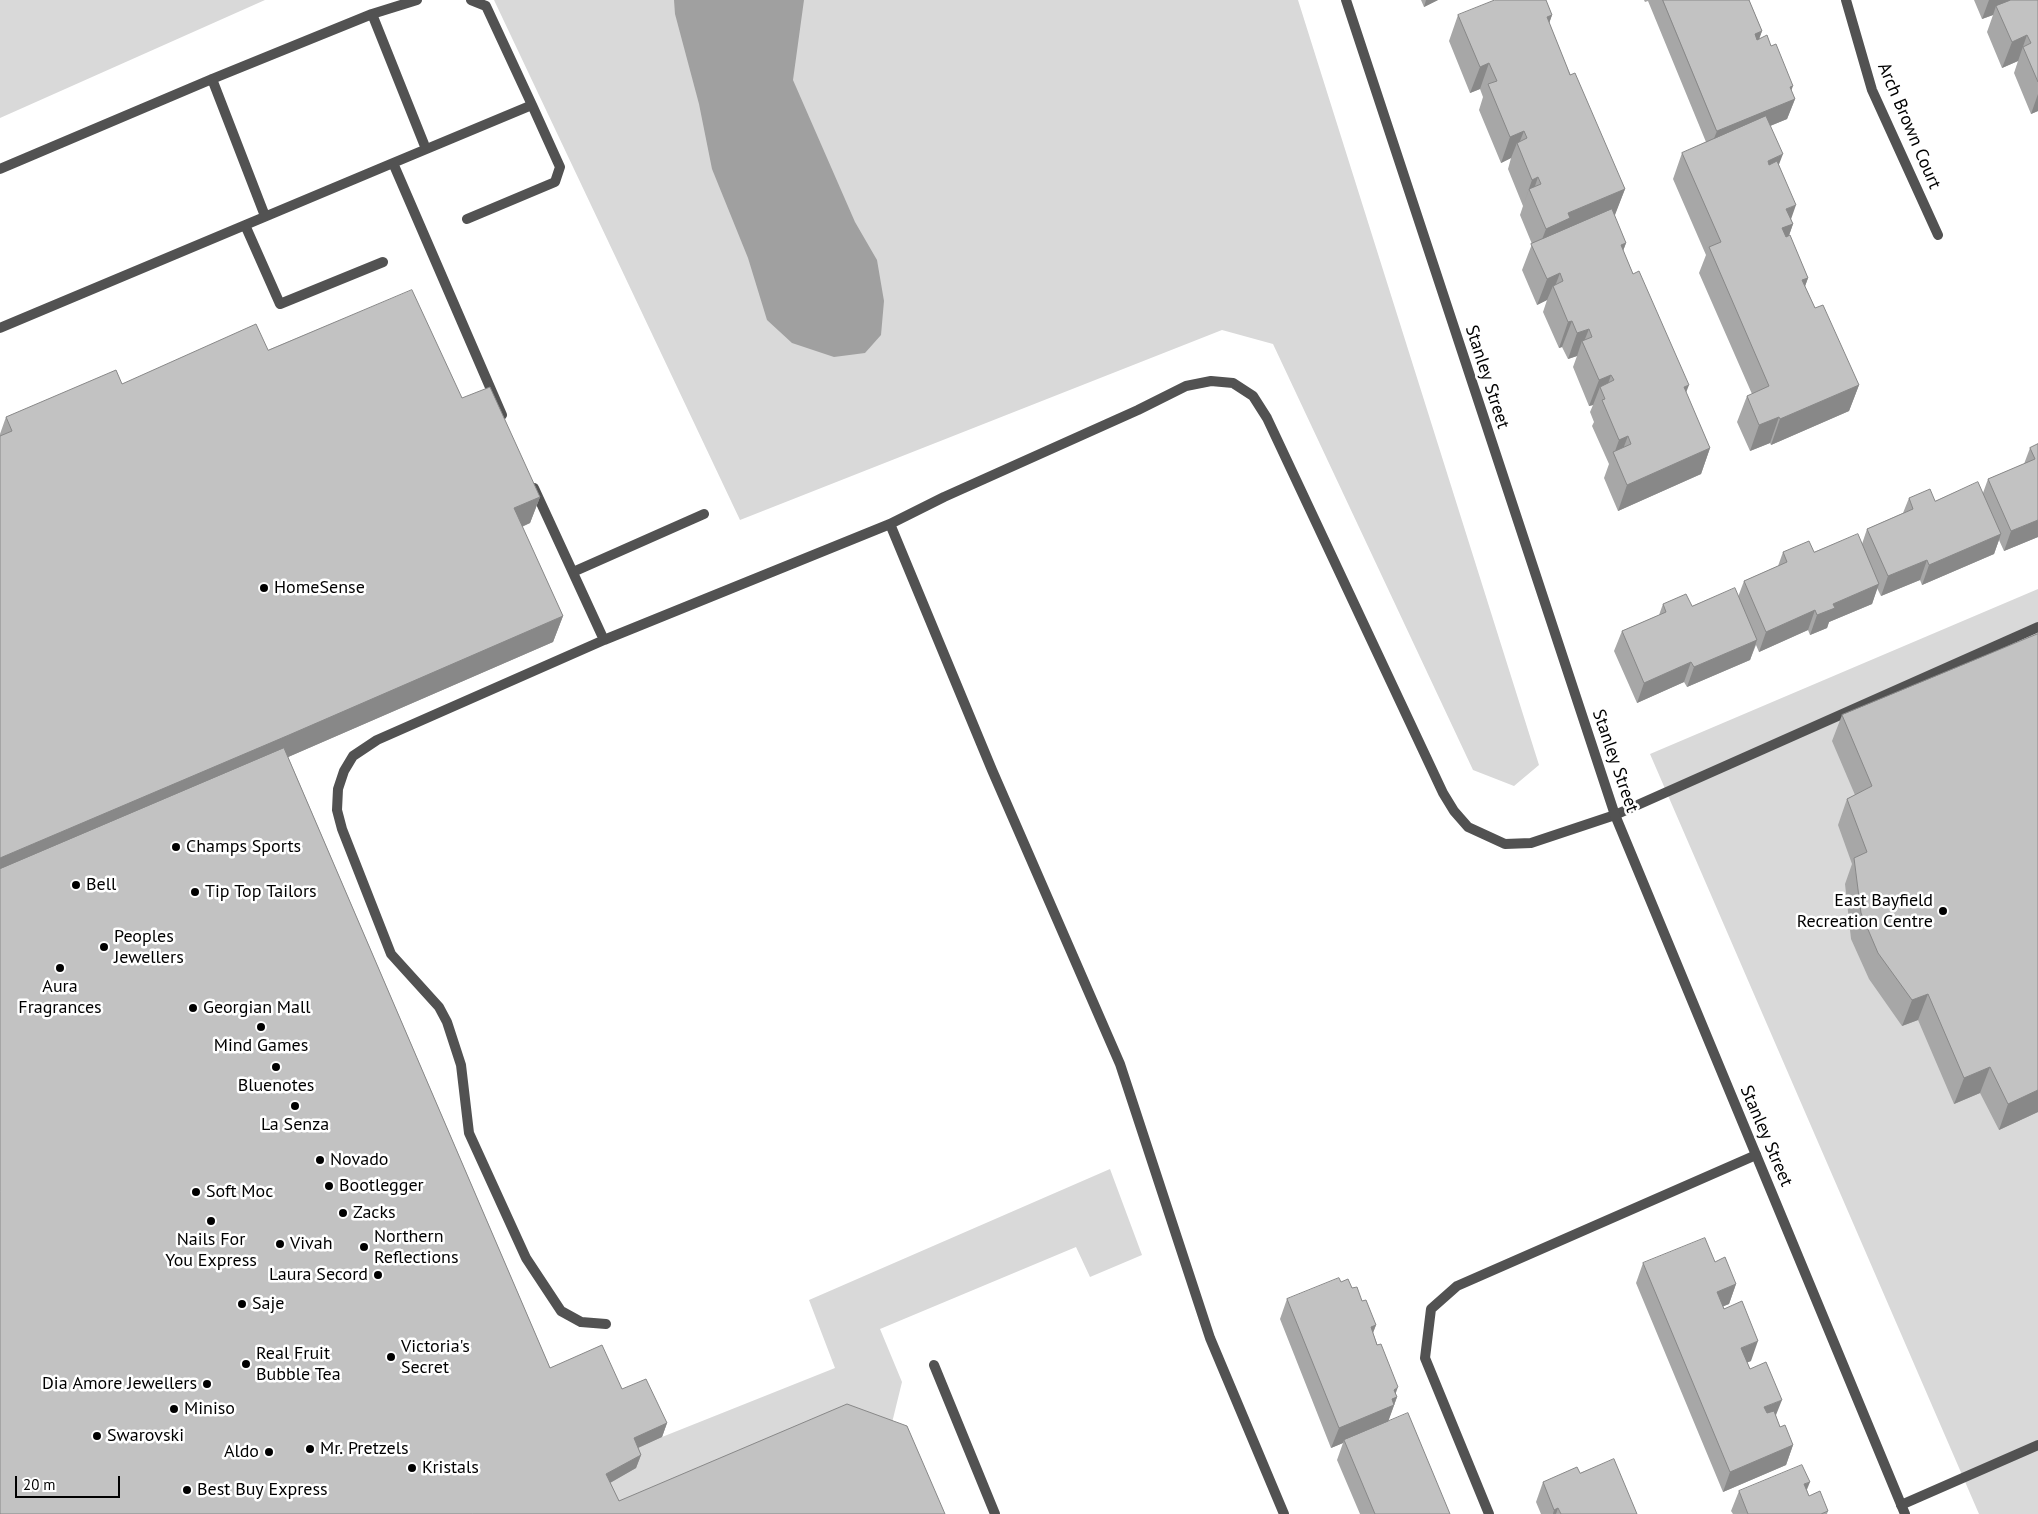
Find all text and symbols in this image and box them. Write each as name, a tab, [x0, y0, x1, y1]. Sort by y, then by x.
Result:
street label: Arch Brown Court	[1873, 60, 1945, 192]
street label: Stanley Street	[1460, 322, 1514, 432]
place label: HomeSense	[274, 577, 365, 599]
marker: HomeSense	[258, 582, 270, 594]
street label: Stanley Street	[1587, 707, 1643, 815]
place label: Champs Sports	[186, 836, 301, 858]
marker: Champs Sports	[170, 841, 182, 853]
place label: Bell	[86, 874, 116, 896]
marker: Bell	[70, 879, 82, 891]
place label: Tip Top Tailors	[205, 881, 317, 903]
marker: Tip Top Tailors	[189, 886, 201, 898]
place label: East Bayfield Recreation Centre	[1797, 890, 1933, 932]
marker: East Bayfield Recreation Centre	[1937, 905, 1949, 917]
place label: Peoples Jewellers	[114, 926, 184, 969]
marker: Peoples Jewellers	[98, 941, 110, 953]
marker: Aura Fragrances	[54, 962, 66, 974]
place label: Aura Fragrances	[18, 976, 102, 1019]
place label: Georgian Mall	[203, 997, 310, 1019]
marker: Georgian Mall	[187, 1002, 199, 1014]
marker: Mind Games	[255, 1021, 267, 1033]
place label: Mind Games	[214, 1035, 308, 1057]
marker: Bluenotes	[270, 1061, 282, 1073]
place label: Bluenotes	[238, 1075, 314, 1097]
street label: Stanley Street	[1735, 1082, 1797, 1190]
marker: La Senza	[289, 1100, 301, 1112]
place label: La Senza	[261, 1114, 329, 1136]
place label: Novado	[330, 1149, 388, 1171]
marker: Novado	[314, 1154, 326, 1166]
place label: Bootlegger	[339, 1175, 424, 1197]
marker: Bootlegger	[323, 1180, 335, 1192]
place label: Soft Moc	[206, 1181, 273, 1203]
marker: Soft Moc	[190, 1186, 202, 1198]
place label: Zacks	[353, 1202, 396, 1224]
marker: Zacks	[337, 1207, 349, 1219]
marker: Nails For You Express	[205, 1215, 217, 1227]
place label: Northern Reflections	[374, 1226, 459, 1268]
place label: Nails For You Express	[165, 1229, 257, 1272]
place label: Vivah	[290, 1233, 332, 1255]
marker: Vivah	[274, 1238, 286, 1250]
marker: Northern Reflections	[358, 1241, 370, 1253]
place label: Laura Secord	[269, 1264, 368, 1286]
marker: Laura Secord	[372, 1269, 384, 1281]
place label: Saje	[252, 1293, 284, 1315]
marker: Saje	[236, 1298, 248, 1310]
place label: Victoria's Secret	[401, 1336, 470, 1378]
place label: Real Fruit Bubble Tea	[256, 1343, 341, 1386]
marker: Victoria's Secret	[385, 1351, 397, 1363]
marker: Real Fruit Bubble Tea	[240, 1358, 252, 1370]
place label: Dia Amore Jewellers	[42, 1373, 197, 1395]
marker: Dia Amore Jewellers	[201, 1378, 213, 1390]
place label: Miniso	[184, 1398, 235, 1420]
marker: Miniso	[168, 1403, 180, 1415]
place label: Swarovski	[107, 1425, 184, 1447]
marker: Swarovski	[91, 1430, 103, 1442]
place label: Mr. Pretzels	[320, 1438, 408, 1460]
place label: Aldo	[224, 1441, 259, 1463]
marker: Mr. Pretzels	[304, 1443, 316, 1455]
marker: Aldo	[263, 1446, 275, 1458]
place label: Kristals	[422, 1457, 479, 1479]
marker: Kristals	[406, 1462, 418, 1474]
scale bar	[18, 1466, 122, 1498]
text: 20 m	[23, 1475, 56, 1494]
place label: Best Buy Express	[197, 1479, 328, 1501]
marker: Best Buy Express	[181, 1484, 193, 1496]

